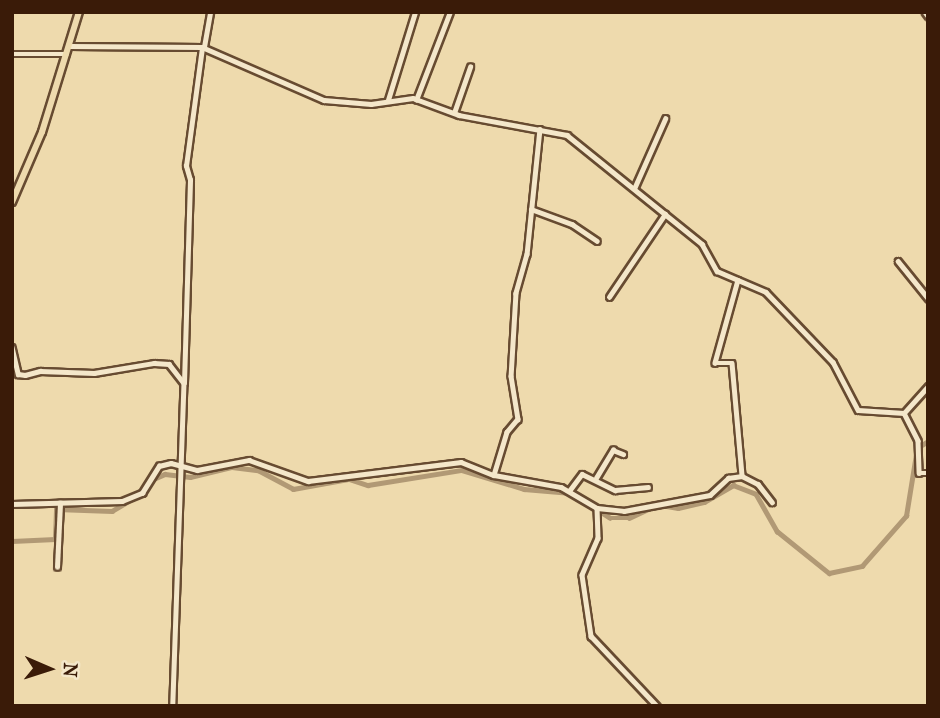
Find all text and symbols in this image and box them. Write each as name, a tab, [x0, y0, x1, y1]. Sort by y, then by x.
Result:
north arrow	[14, 634, 84, 704]
text: N	[59, 662, 81, 678]

